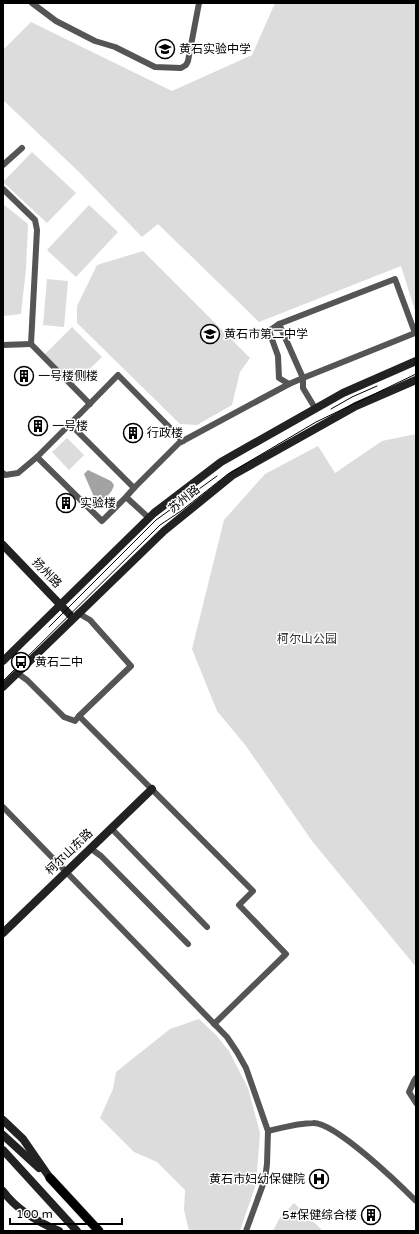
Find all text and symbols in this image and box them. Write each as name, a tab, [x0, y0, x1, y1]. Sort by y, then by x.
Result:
school or university icon: 黄石实验中学	[154, 38, 176, 60]
place label: 黄石实验中学	[179, 42, 251, 56]
school or university icon: 黄石市第二中学	[199, 323, 221, 345]
place label: 黄石市第二中学	[224, 327, 308, 341]
building icon: 一号楼侧楼	[13, 365, 35, 387]
place label: 一号楼侧楼	[38, 369, 98, 383]
building icon: 一号楼	[27, 415, 49, 437]
place label: 一号楼	[52, 419, 88, 433]
building icon: 行政楼	[122, 422, 144, 444]
place label: 行政楼	[147, 426, 183, 440]
street label: 苏州路	[166, 482, 202, 516]
building icon: 实验楼	[55, 492, 77, 514]
place label: 实验楼	[80, 496, 116, 510]
street label: 扬州路	[29, 555, 65, 591]
park label: 柯尔山公园	[277, 632, 337, 646]
bus stop icon: 黄石二中	[10, 651, 32, 673]
place label: 黄石二中	[35, 655, 83, 669]
street label: 柯尔山东路	[43, 826, 95, 878]
hospital icon: 黄石市妇幼保健院	[308, 1168, 330, 1190]
place label: 黄石市妇幼保健院	[209, 1172, 305, 1186]
scale bar	[10, 1200, 122, 1226]
building icon: 5#保健综合楼	[360, 1204, 382, 1226]
text: 100 m	[16, 1207, 53, 1221]
place label: 5#保健综合楼	[282, 1208, 357, 1222]

